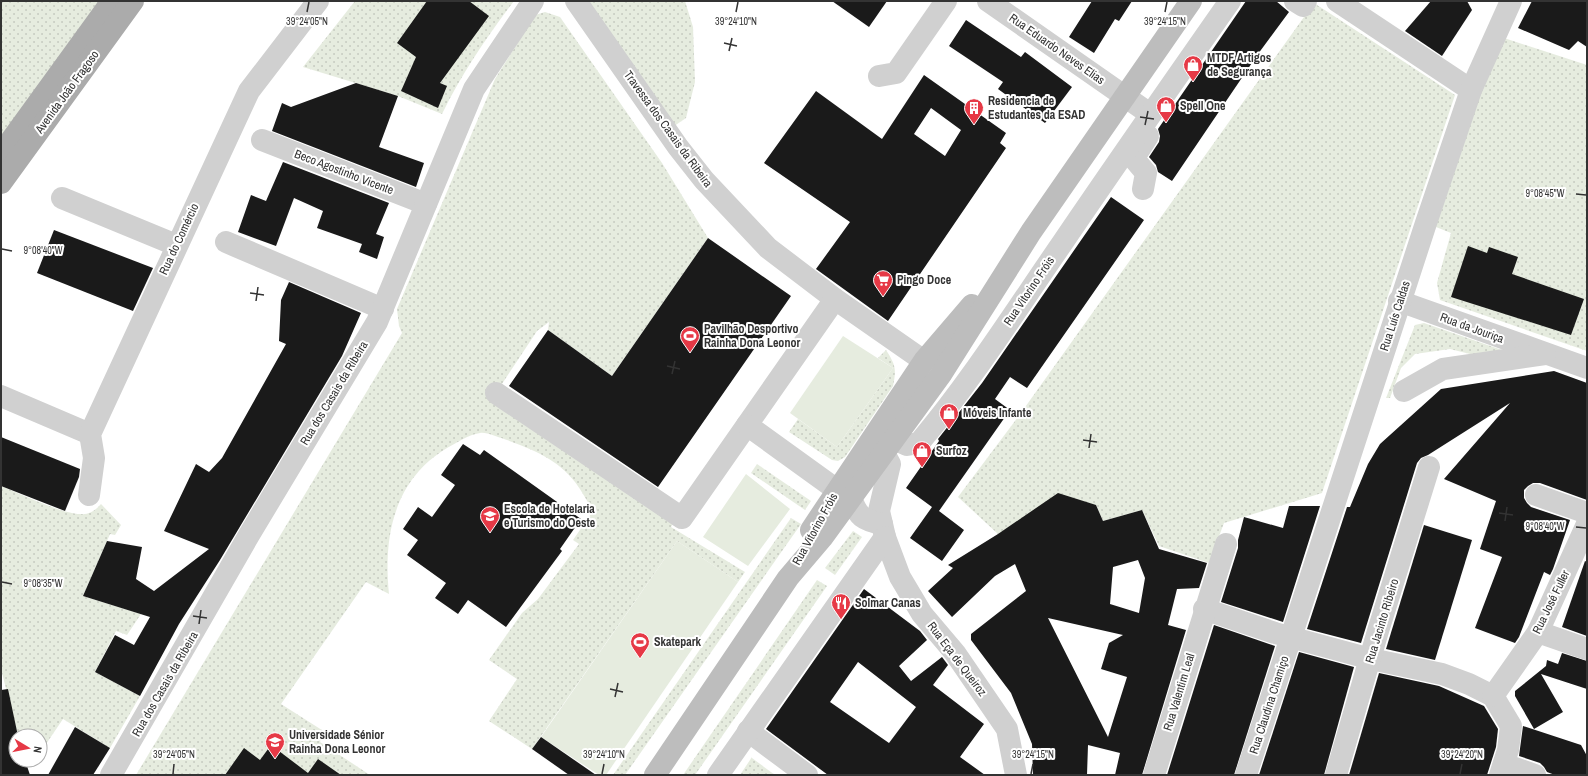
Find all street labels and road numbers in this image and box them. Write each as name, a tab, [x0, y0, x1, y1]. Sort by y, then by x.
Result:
street label: Rua Eduardo Neves Elias	[1006, 10, 1108, 88]
street label: Avenida João Fragoso	[31, 47, 103, 138]
street label: Travessa dos Casais da Ribeira	[620, 67, 716, 191]
street label: Beco Agostinho Vicente	[292, 146, 396, 198]
street label: Rua do Comércio	[155, 201, 203, 277]
street label: Rua Vitorino Fróis	[1000, 253, 1058, 329]
street label: Rua Luís Caldas	[1376, 279, 1414, 353]
street label: Rua da Jouriça	[1438, 309, 1507, 347]
street label: Rua dos Casais da Ribeira	[297, 338, 372, 448]
street label: Rua Vitorino Fróis	[789, 490, 841, 568]
street label: Rua José Fuller	[1529, 567, 1574, 636]
street label: Rua Jacinto Ribeiro	[1362, 577, 1402, 665]
street label: Rua Eça de Queiroz	[924, 619, 990, 699]
street label: Rua dos Casais da Ribeira	[128, 628, 202, 739]
street label: Rua Valentim Leal	[1160, 651, 1198, 733]
street label: Rua Claudina Chamiço	[1246, 654, 1292, 756]

